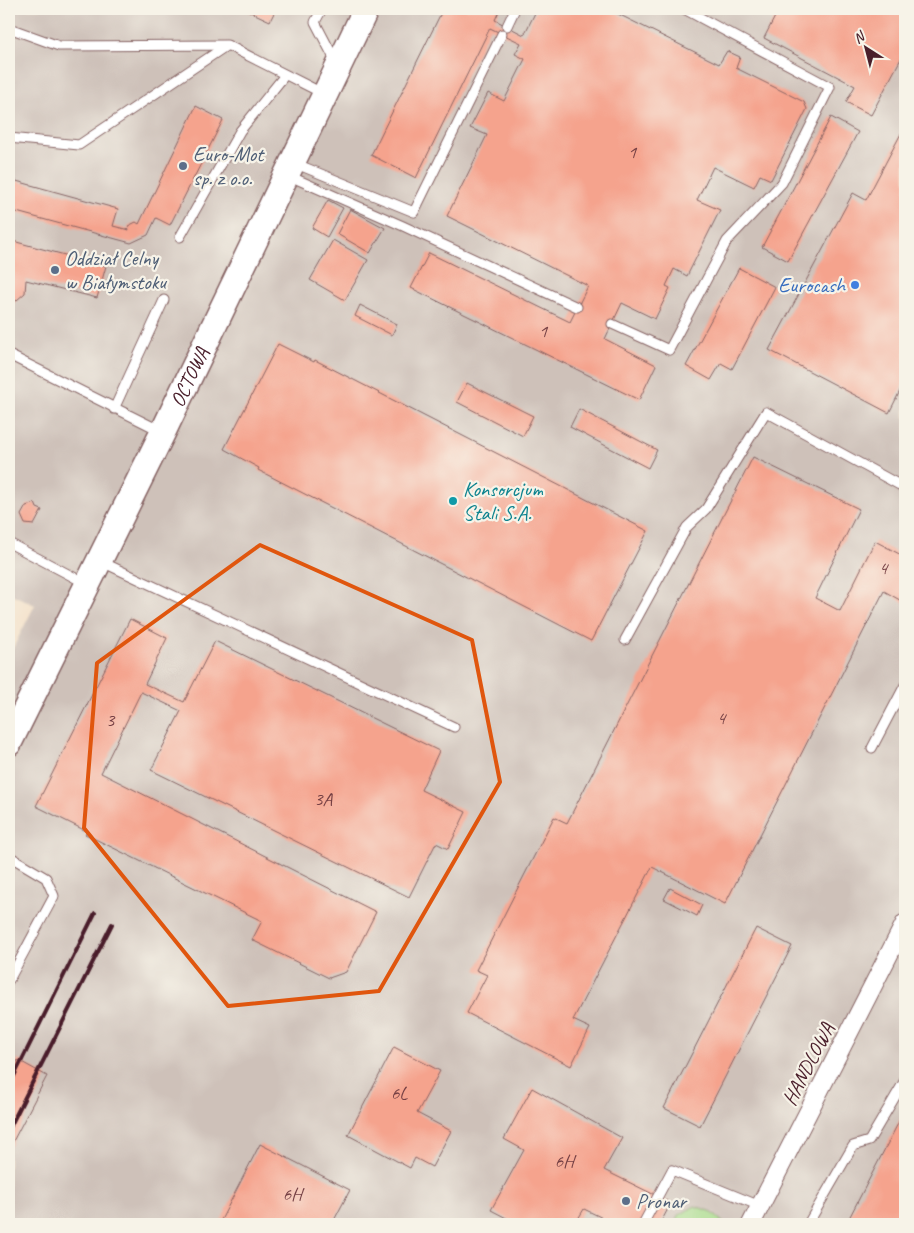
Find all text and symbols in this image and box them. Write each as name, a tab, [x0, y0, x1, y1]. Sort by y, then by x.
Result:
north arrow	[842, 22, 892, 72]
text: N	[850, 27, 869, 47]
house number: 1	[628, 140, 638, 164]
place label: Euro-Mot sp. z o.o.	[193, 141, 265, 191]
marker: Euro-Mot sp. z o.o.	[177, 160, 189, 172]
place label: Oddział Celny w Białymstoku	[65, 245, 167, 295]
marker: Oddział Celny w Białymstoku	[49, 264, 61, 276]
place label: Eurocash	[778, 272, 846, 298]
marker: Eurocash	[849, 279, 861, 291]
house number: 1	[539, 319, 549, 343]
street label: OCTOWA	[164, 343, 215, 411]
place label: Konsorcjum Stali S.A.	[463, 476, 544, 526]
marker: Konsorcjum Stali S.A.	[447, 495, 459, 507]
house number: 4	[879, 556, 890, 580]
house number: 4	[717, 706, 728, 730]
house number: 3	[106, 708, 116, 732]
house number: 3A	[314, 787, 334, 811]
street label: HANDLOWA	[776, 1018, 840, 1110]
house number: 6L	[391, 1081, 408, 1105]
house number: 6H	[554, 1149, 577, 1173]
house number: 6H	[282, 1182, 305, 1206]
place label: Pronar	[636, 1188, 688, 1214]
marker: Pronar	[620, 1195, 632, 1207]

